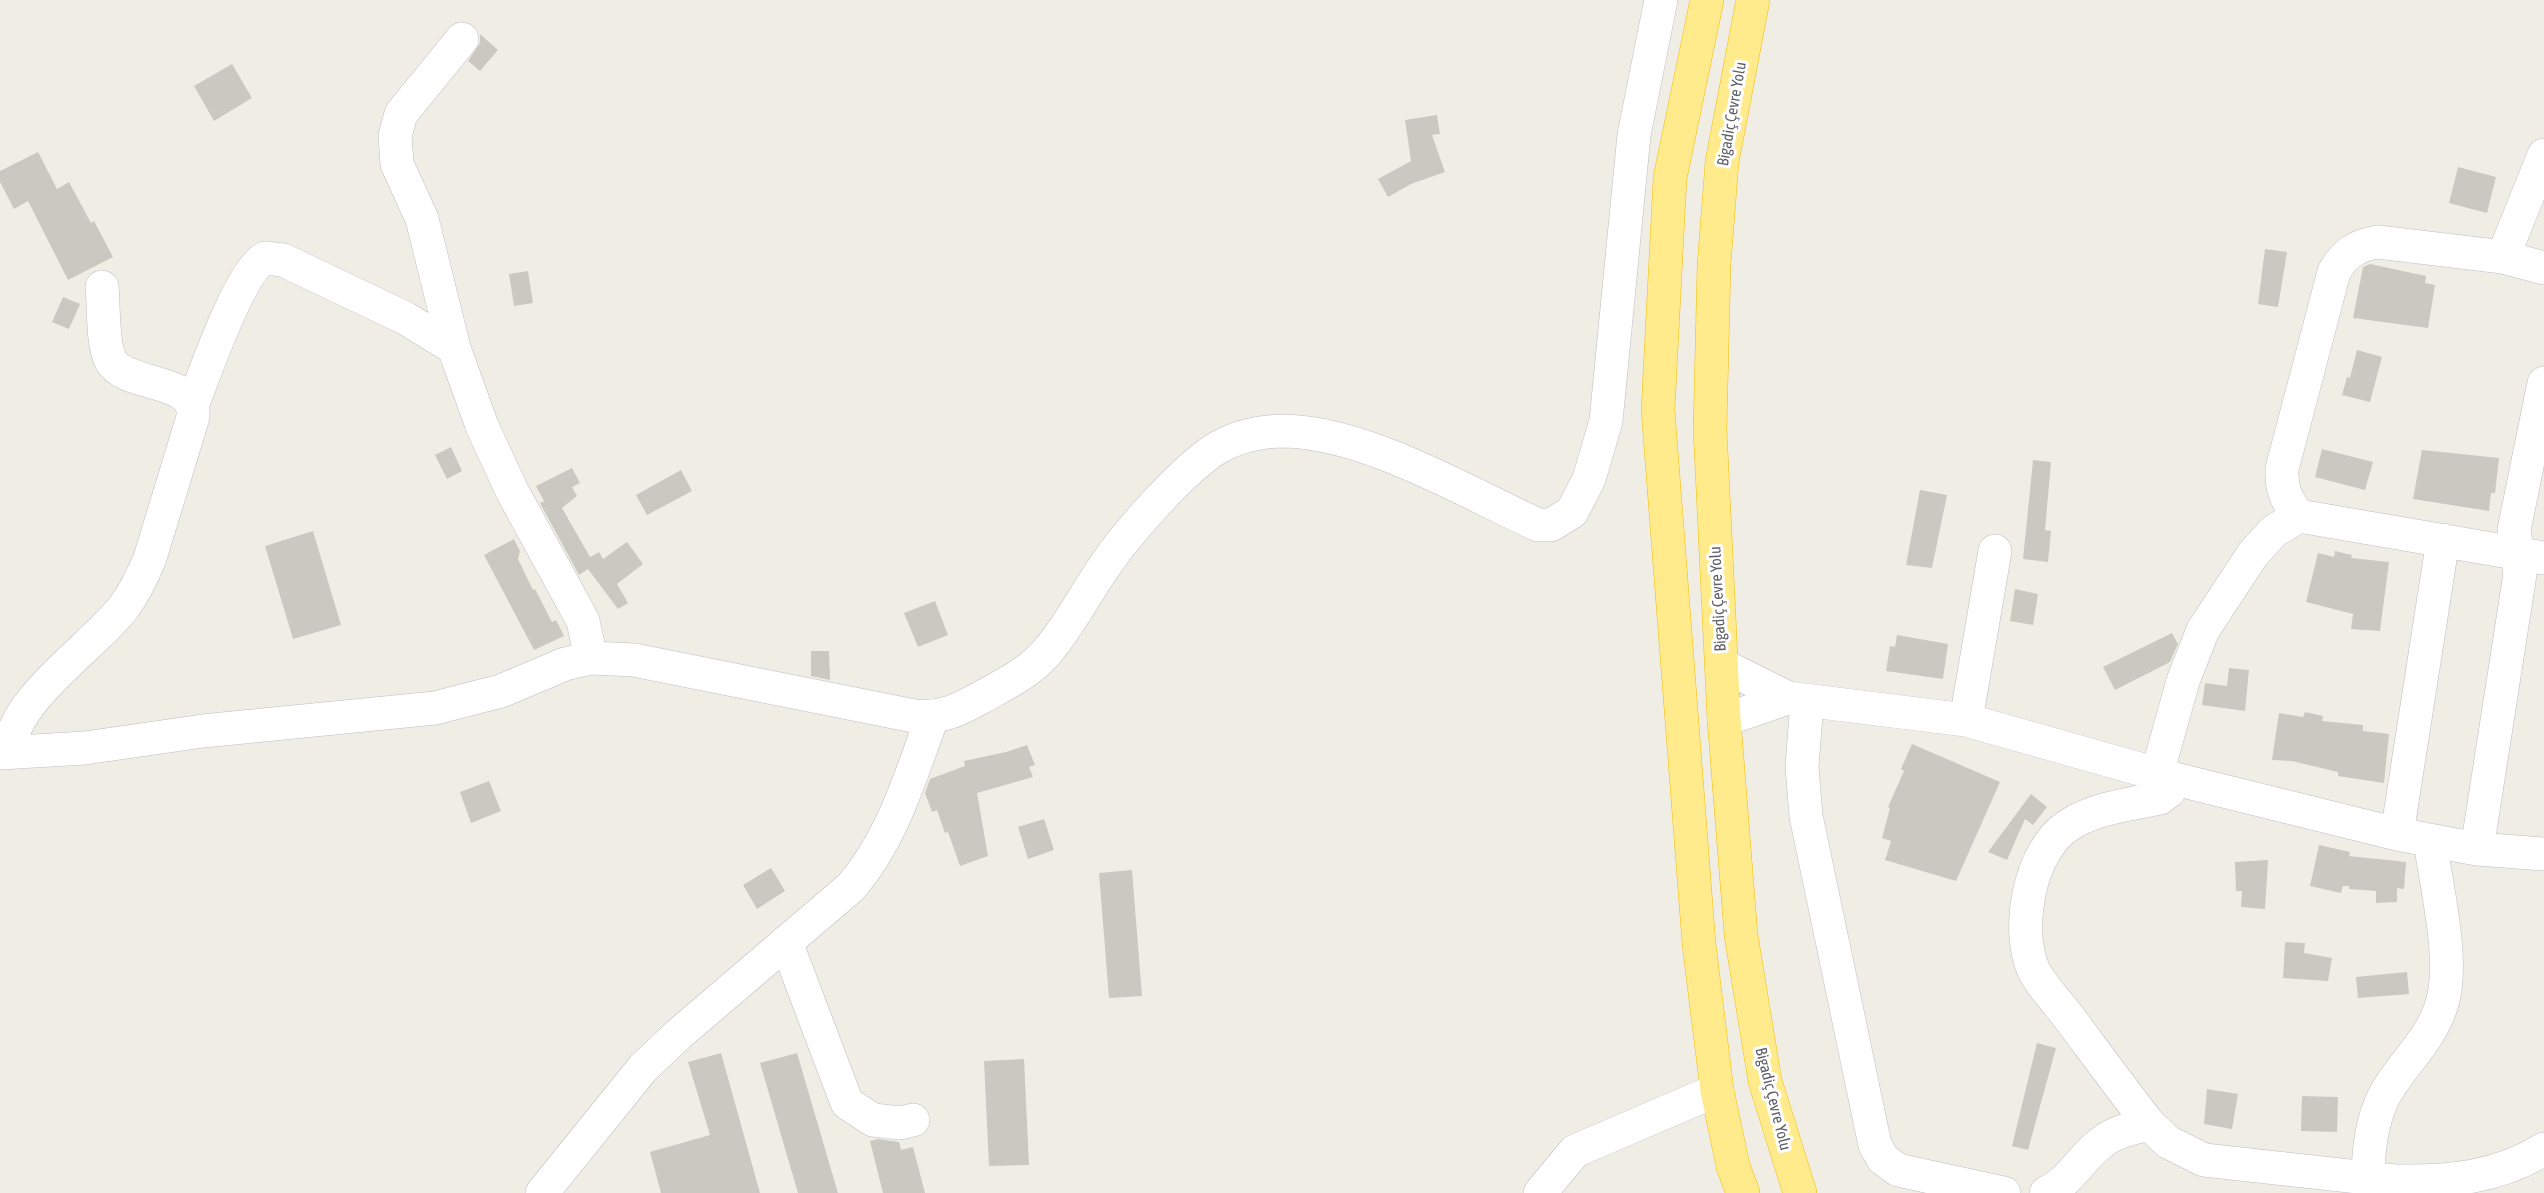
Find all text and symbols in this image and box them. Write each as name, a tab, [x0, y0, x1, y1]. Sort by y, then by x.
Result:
street label: Bigadiç Çevre Yolu	[1713, 60, 1751, 168]
street label: Bigadiç Çevre Yolu	[1706, 546, 1730, 652]
street label: Bigadiç Çevre Yolu	[1751, 1046, 1795, 1152]

